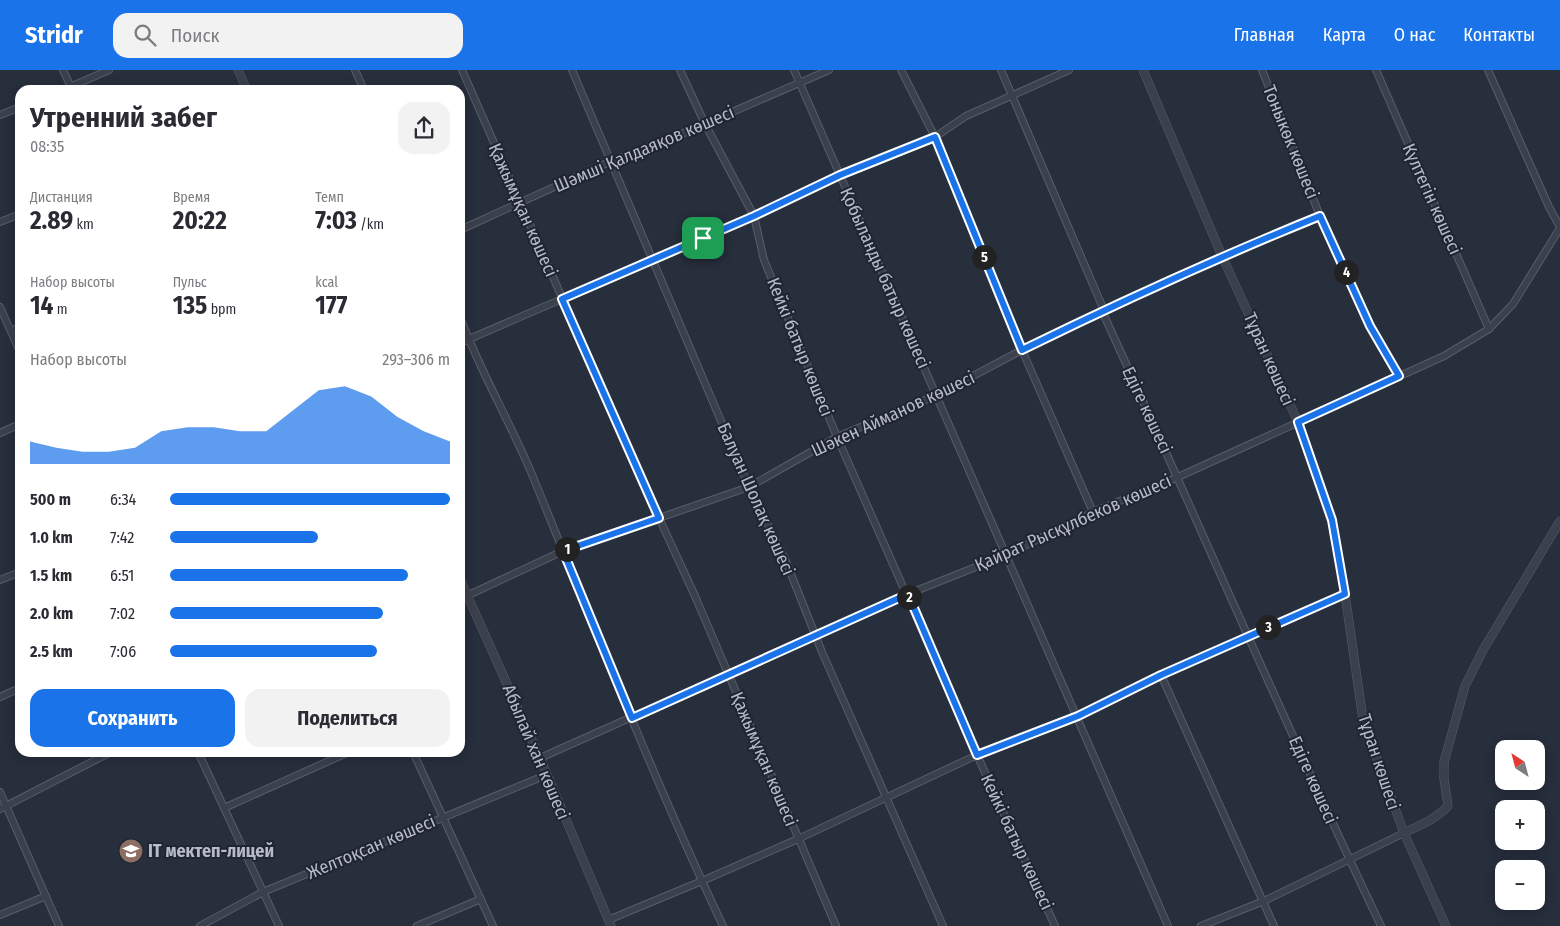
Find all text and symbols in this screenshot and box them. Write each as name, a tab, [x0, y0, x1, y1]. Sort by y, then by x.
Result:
search box	[113, 13, 463, 58]
text: Stridr	[25, 21, 83, 49]
icon: search	[131, 21, 159, 49]
text: Поиск	[171, 24, 219, 47]
text: Главная	[1234, 24, 1295, 46]
text: Карта	[1323, 24, 1366, 46]
text: О нас	[1394, 24, 1435, 46]
text: Контакты	[1463, 24, 1535, 46]
street label: Тоныкөк көшесі	[1258, 82, 1324, 202]
text: Утренний забег	[30, 101, 217, 134]
street label: Шәмші Қалдаяқов көшесі	[550, 101, 738, 197]
button: share	[398, 102, 450, 154]
text: 08:35	[30, 137, 64, 156]
street label: Қажымұқан көшесі	[484, 140, 562, 280]
street label: Күлтегін көшесі	[1398, 140, 1466, 258]
street label: Қобыланды батыр көшесі	[835, 184, 935, 372]
text: Дистанция	[30, 189, 93, 206]
text: Время	[173, 189, 210, 206]
text: Темп	[315, 189, 344, 206]
text: 2.89	[30, 206, 73, 236]
text: 20:22	[173, 206, 227, 236]
text: 7:03	[315, 206, 357, 236]
text: km	[73, 216, 94, 233]
text: /km	[357, 216, 384, 233]
pin	[682, 217, 724, 259]
icon: arrive	[689, 224, 717, 252]
pin: 5	[972, 244, 996, 270]
text: 5	[981, 249, 988, 266]
pin: 4	[1334, 260, 1358, 284]
text: 4	[1343, 264, 1350, 281]
text: Набор высоты	[30, 274, 115, 291]
text: Пульс	[173, 274, 207, 291]
text: kcal	[315, 274, 338, 291]
street label: Кейкі батыр көшесі	[762, 274, 838, 420]
text: 14	[30, 291, 53, 321]
text: 135	[173, 291, 207, 321]
text: 177	[315, 291, 347, 321]
text: m	[53, 301, 68, 318]
text: bpm	[207, 301, 236, 318]
street label: Тұран көшесі	[1239, 309, 1299, 409]
text: Набор высоты	[30, 350, 127, 369]
text: 293–306 m	[382, 350, 450, 369]
street label: Едіге көшесі	[1117, 363, 1177, 457]
street label: Шәкен Айманов көшесі	[808, 366, 978, 462]
street label: Балуан Шолақ көшесі	[712, 419, 800, 579]
street label: Қайрат Рысқұлбеков көшесі	[971, 470, 1175, 576]
text: 500 m	[30, 490, 71, 509]
text: 6:34	[110, 490, 136, 509]
text: 1.0 km	[30, 528, 73, 547]
text: 7:42	[110, 528, 134, 547]
pin: 1	[554, 536, 580, 562]
text: 1	[565, 541, 570, 558]
text: 1.5 km	[30, 566, 72, 585]
text: 6:51	[110, 566, 134, 585]
pin: 2	[896, 584, 922, 610]
text: 2	[906, 589, 913, 606]
text: 2.0 km	[30, 604, 73, 623]
text: 7:02	[110, 604, 135, 623]
pin: 3	[1256, 614, 1280, 640]
text: 3	[1265, 619, 1272, 636]
text: 2.5 km	[30, 642, 73, 661]
text: 7:06	[110, 642, 136, 661]
street label: Абылай хан көшесі	[498, 681, 574, 823]
street label: Қажымұқан көшесі	[726, 688, 802, 830]
button: Сохранить	[30, 689, 235, 747]
button: Поделиться	[245, 689, 450, 747]
street label: Тұран көшесі	[1353, 711, 1405, 813]
street label: Едіге көшесі	[1284, 733, 1342, 827]
north arrow	[1495, 740, 1545, 790]
map controls	[1495, 740, 1545, 910]
street label: Кейкі батыр көшесі	[976, 770, 1058, 914]
button: +	[1495, 800, 1545, 850]
street label: Желтоқсан көшесі	[303, 810, 439, 884]
school or university icon: IT мектеп-лицей	[118, 838, 144, 864]
place label: IT мектеп-лицей	[148, 840, 274, 862]
button: −	[1495, 860, 1545, 910]

